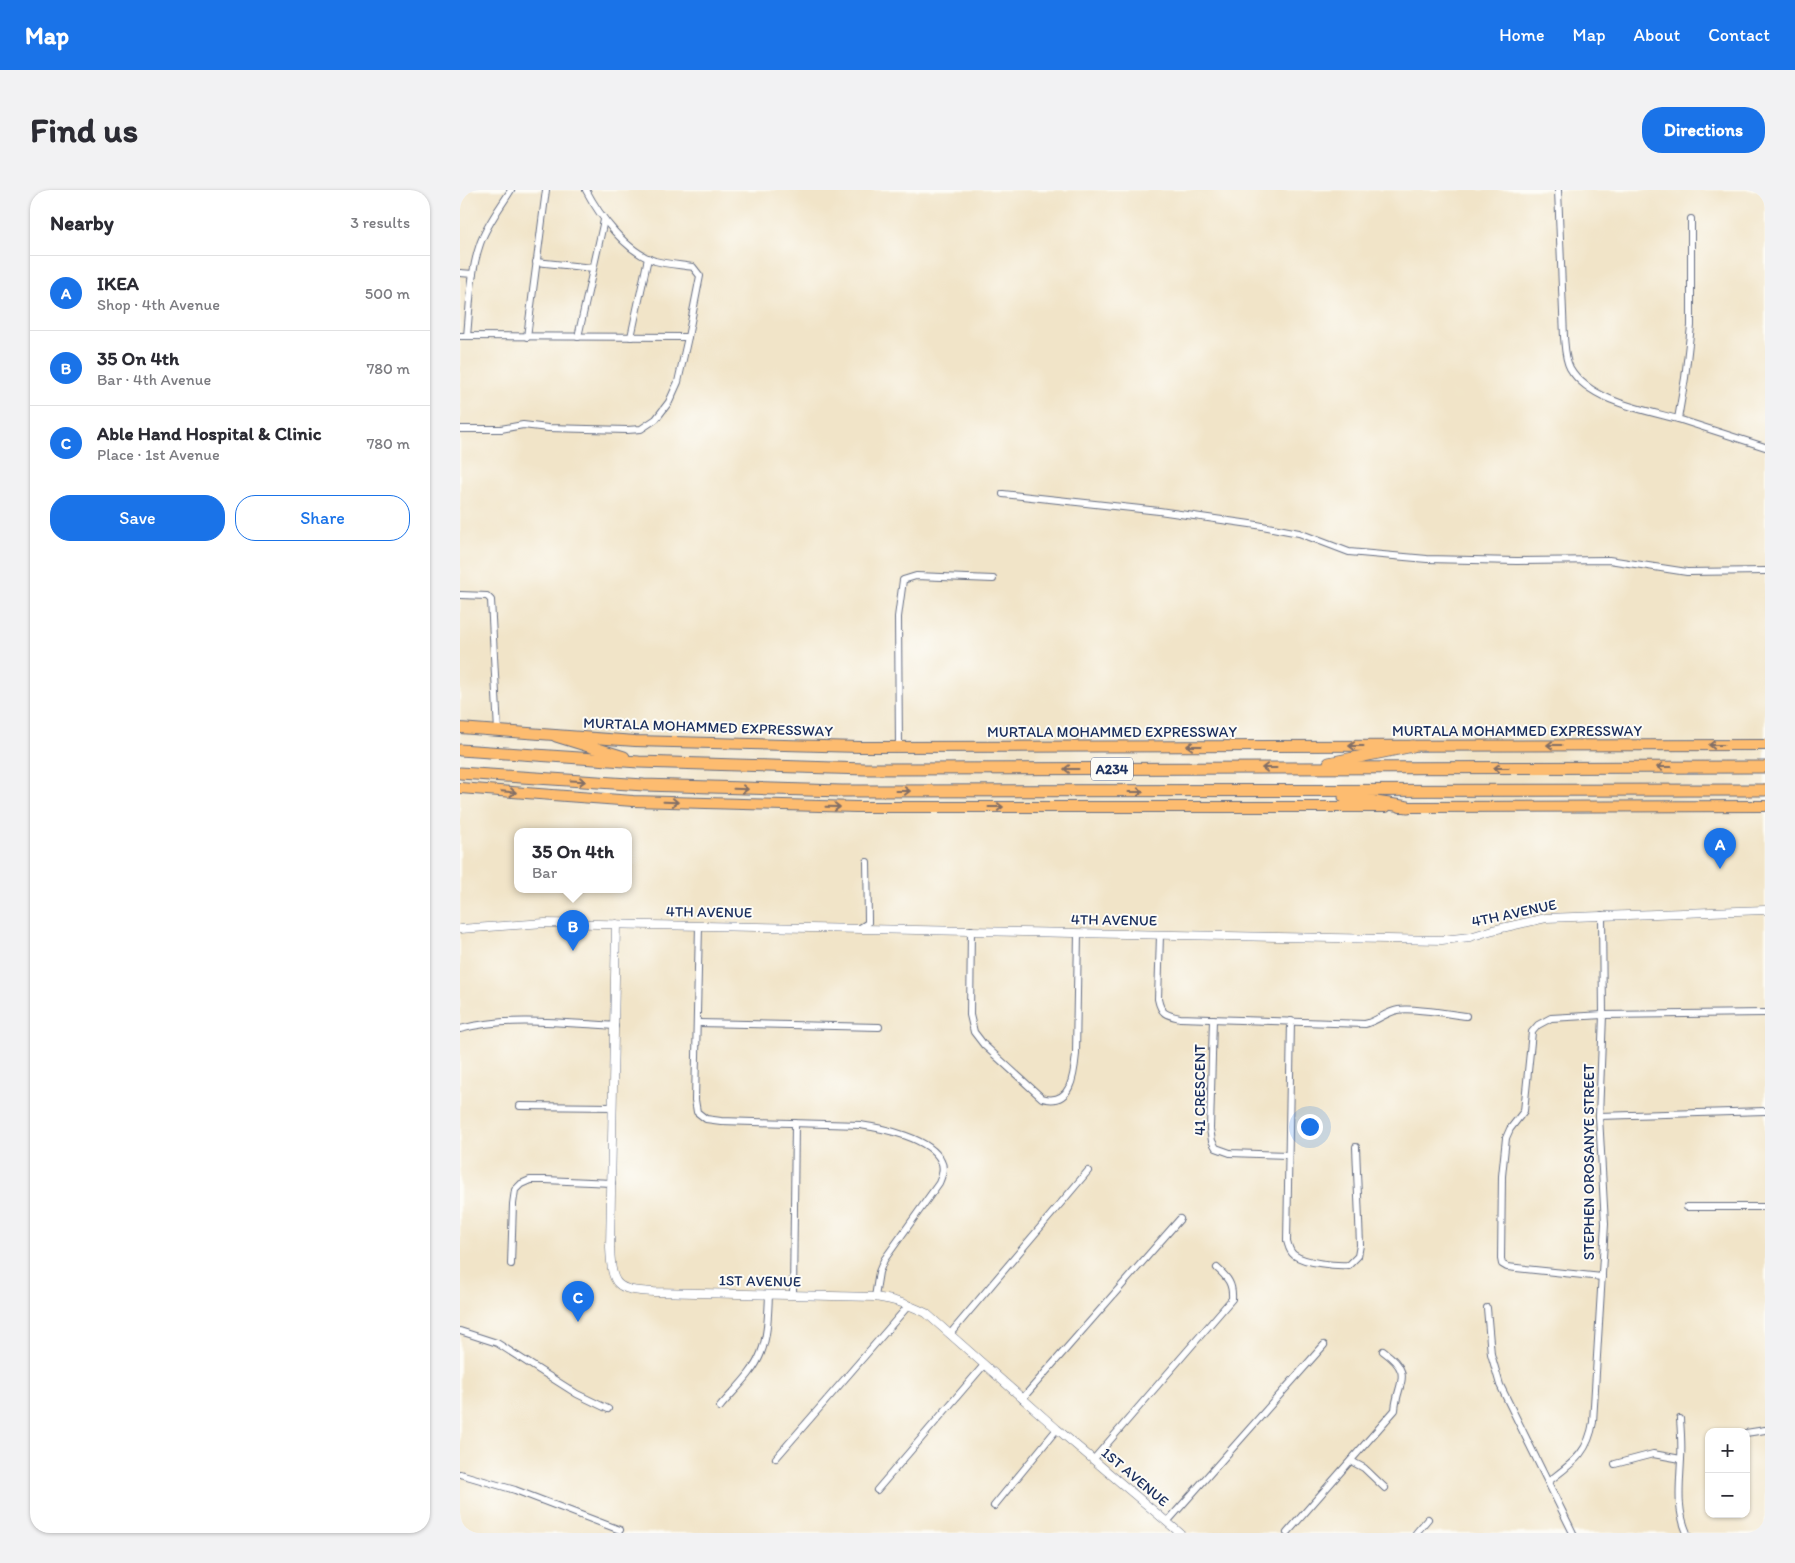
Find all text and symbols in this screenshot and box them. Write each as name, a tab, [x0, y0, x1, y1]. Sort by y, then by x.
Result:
text: Map	[25, 21, 69, 50]
text: Home	[1499, 24, 1545, 46]
text: Map	[1573, 24, 1606, 46]
text: About	[1634, 24, 1680, 46]
text: Contact	[1708, 24, 1770, 46]
button: Directions	[1642, 107, 1765, 153]
text: Find us	[30, 109, 138, 151]
text: Nearby	[50, 210, 114, 235]
text: 3 results	[350, 213, 410, 232]
text: IKEA	[97, 272, 139, 295]
text: A	[61, 284, 71, 303]
text: 500 m	[365, 284, 410, 303]
text: Shop · 4th Avenue	[97, 295, 220, 314]
text: 35 On 4th	[97, 347, 179, 370]
text: B	[61, 359, 71, 378]
text: 780 m	[366, 359, 410, 378]
text: Bar · 4th Avenue	[97, 370, 211, 389]
text: Able Hand Hospital & Clinic	[97, 422, 321, 445]
text: C	[61, 434, 71, 453]
text: 780 m	[366, 434, 410, 453]
text: Place · 1st Avenue	[97, 445, 220, 464]
button: Save	[50, 495, 225, 541]
button: Share	[235, 495, 410, 541]
street label: MURTALA MOHAMMED EXPRESSWAY	[583, 714, 834, 740]
street label: MURTALA MOHAMMED EXPRESSWAY	[1392, 722, 1642, 740]
street label: MURTALA MOHAMMED EXPRESSWAY	[987, 723, 1237, 741]
one-way arrow	[1709, 740, 1725, 750]
one-way arrow	[1186, 741, 1202, 751]
one-way arrow	[1349, 741, 1365, 751]
one-way arrow	[1546, 741, 1562, 750]
road number: A234	[1091, 758, 1133, 780]
one-way arrow	[1656, 762, 1672, 772]
one-way arrow	[1261, 763, 1278, 773]
one-way arrow	[1494, 763, 1510, 773]
one-way arrow	[1064, 764, 1080, 774]
one-way arrow	[570, 776, 586, 785]
one-way arrow	[733, 784, 749, 793]
one-way arrow	[895, 786, 911, 796]
one-way arrow	[500, 787, 516, 797]
one-way arrow	[1128, 787, 1144, 797]
one-way arrow	[662, 798, 678, 807]
one-way arrow	[824, 802, 841, 812]
one-way arrow	[987, 802, 1003, 812]
popup	[514, 828, 632, 893]
pin: A	[1704, 828, 1736, 869]
text: 35 On 4th	[532, 840, 614, 863]
text: Bar	[532, 863, 557, 882]
street label: 4TH AVENUE	[1470, 895, 1558, 931]
street label: 4TH AVENUE	[666, 902, 752, 922]
pin: B	[557, 910, 589, 951]
street label: 4TH AVENUE	[1071, 910, 1157, 930]
street label: 41 CRESCENT	[1191, 1044, 1209, 1136]
street label: STEPHEN OROSANYE STREET	[1580, 1063, 1598, 1260]
your location	[1297, 1114, 1323, 1140]
street label: 1ST AVENUE	[719, 1271, 801, 1291]
pin: C	[562, 1281, 594, 1322]
map controls	[1705, 1428, 1750, 1518]
button: +	[1705, 1428, 1750, 1473]
street label: 1ST AVENUE	[1098, 1444, 1172, 1510]
button: −	[1705, 1473, 1750, 1518]

